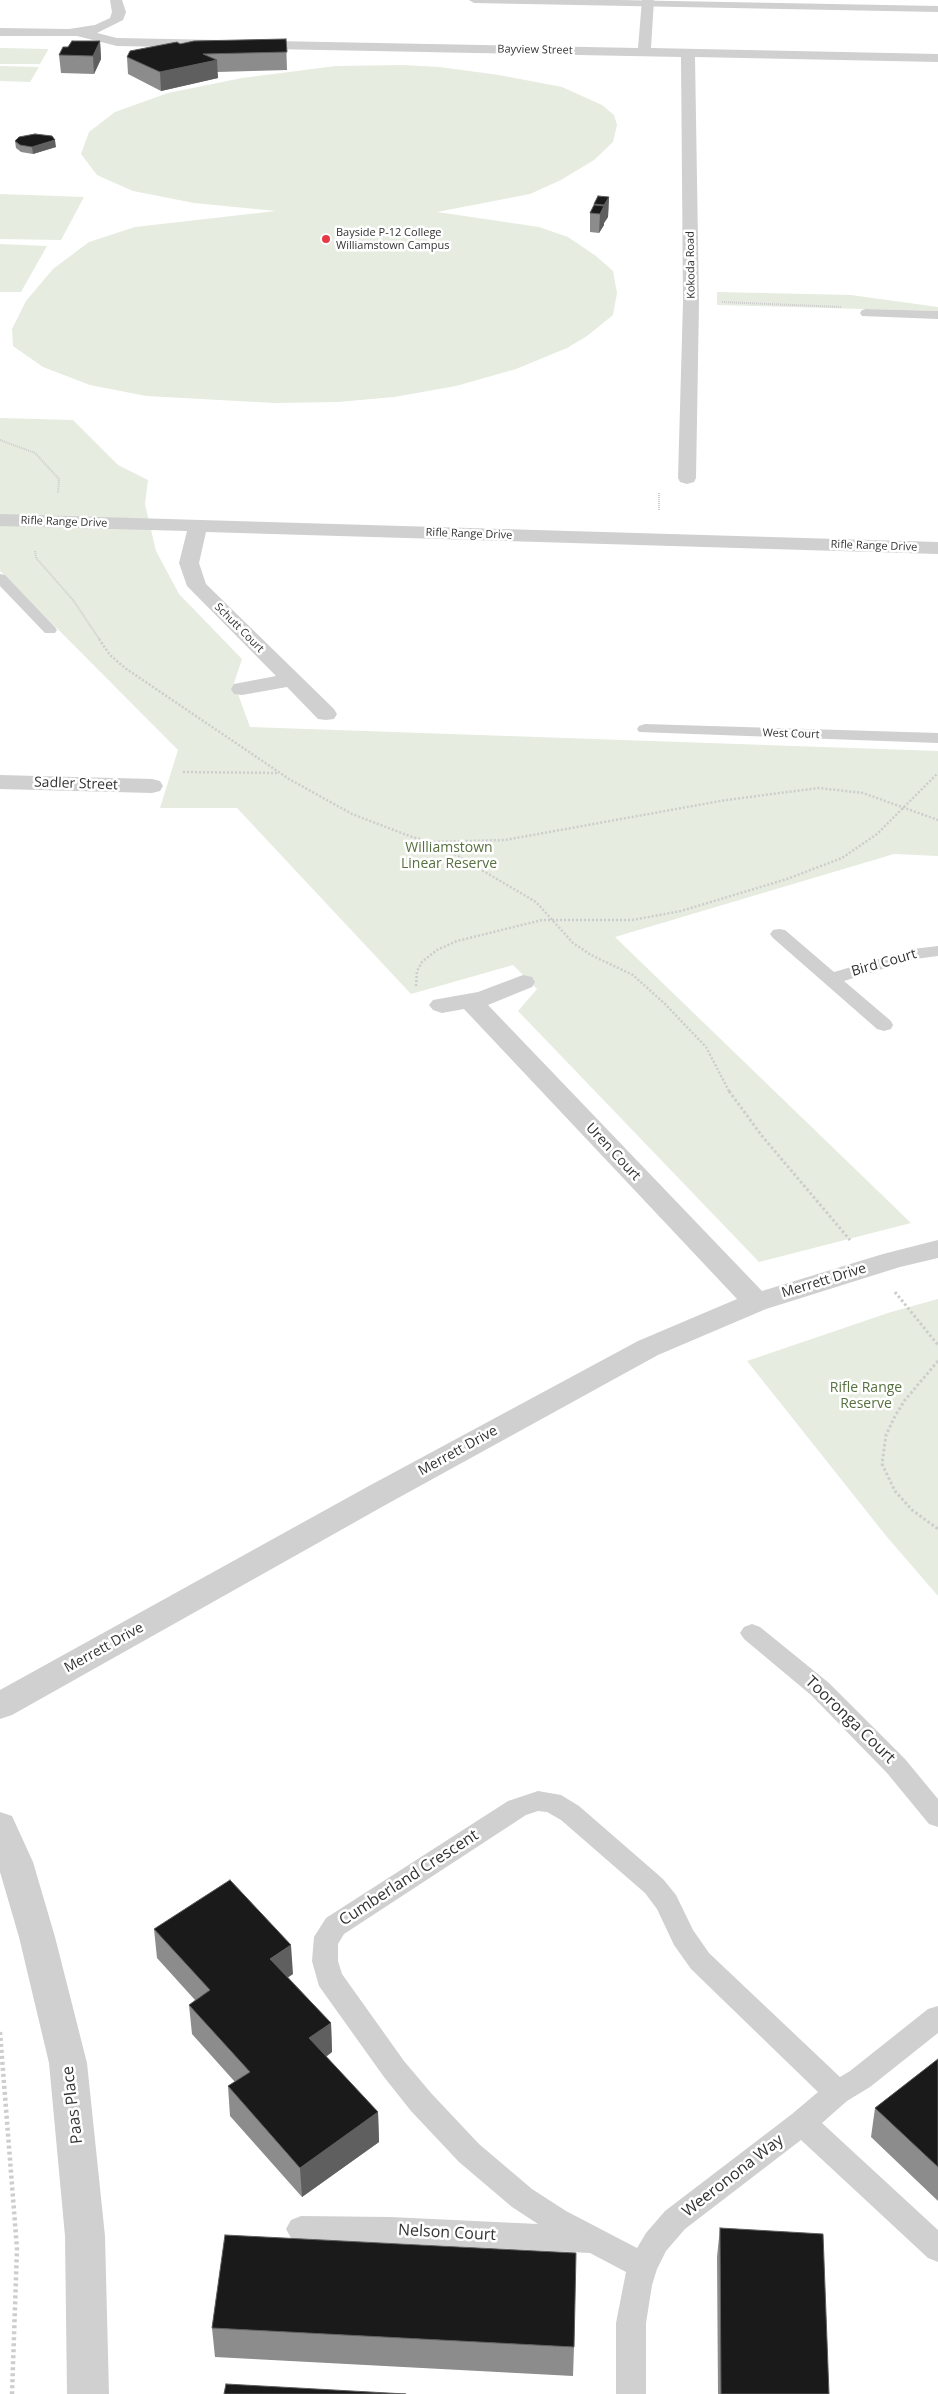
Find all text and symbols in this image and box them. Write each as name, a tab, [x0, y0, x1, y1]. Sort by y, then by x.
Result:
street label: Bayview Street	[497, 43, 573, 57]
place label: Bayside P-12 College Williamstown Campus	[336, 226, 449, 252]
street label: Kokoda Road	[684, 231, 698, 299]
marker: Bayside P-12 College Williamstown Campus	[320, 233, 332, 245]
street label: Rifle Range Drive	[20, 514, 108, 530]
street label: Rifle Range Drive	[425, 526, 513, 542]
street label: Rifle Range Drive	[830, 538, 918, 554]
street label: Schutt Court	[212, 601, 266, 655]
street label: West Court	[762, 726, 820, 742]
street label: Sadler Street	[34, 774, 118, 794]
park label: Williamstown Linear Reserve	[401, 840, 497, 872]
street label: Bird Court	[849, 946, 919, 980]
street label: Uren Court	[582, 1120, 644, 1184]
street label: Merrett Drive	[780, 1260, 868, 1302]
park label: Rifle Range Reserve	[830, 1380, 902, 1412]
street label: Merrett Drive	[416, 1422, 500, 1480]
street label: Merrett Drive	[62, 1619, 146, 1677]
street label: Tooronga Court	[801, 1672, 899, 1768]
street label: Cumberland Crescent	[336, 1826, 482, 1930]
street label: Paas Place	[59, 2065, 87, 2145]
street label: Weeronona Way	[679, 2131, 787, 2221]
street label: Nelson Court	[398, 2221, 496, 2245]

